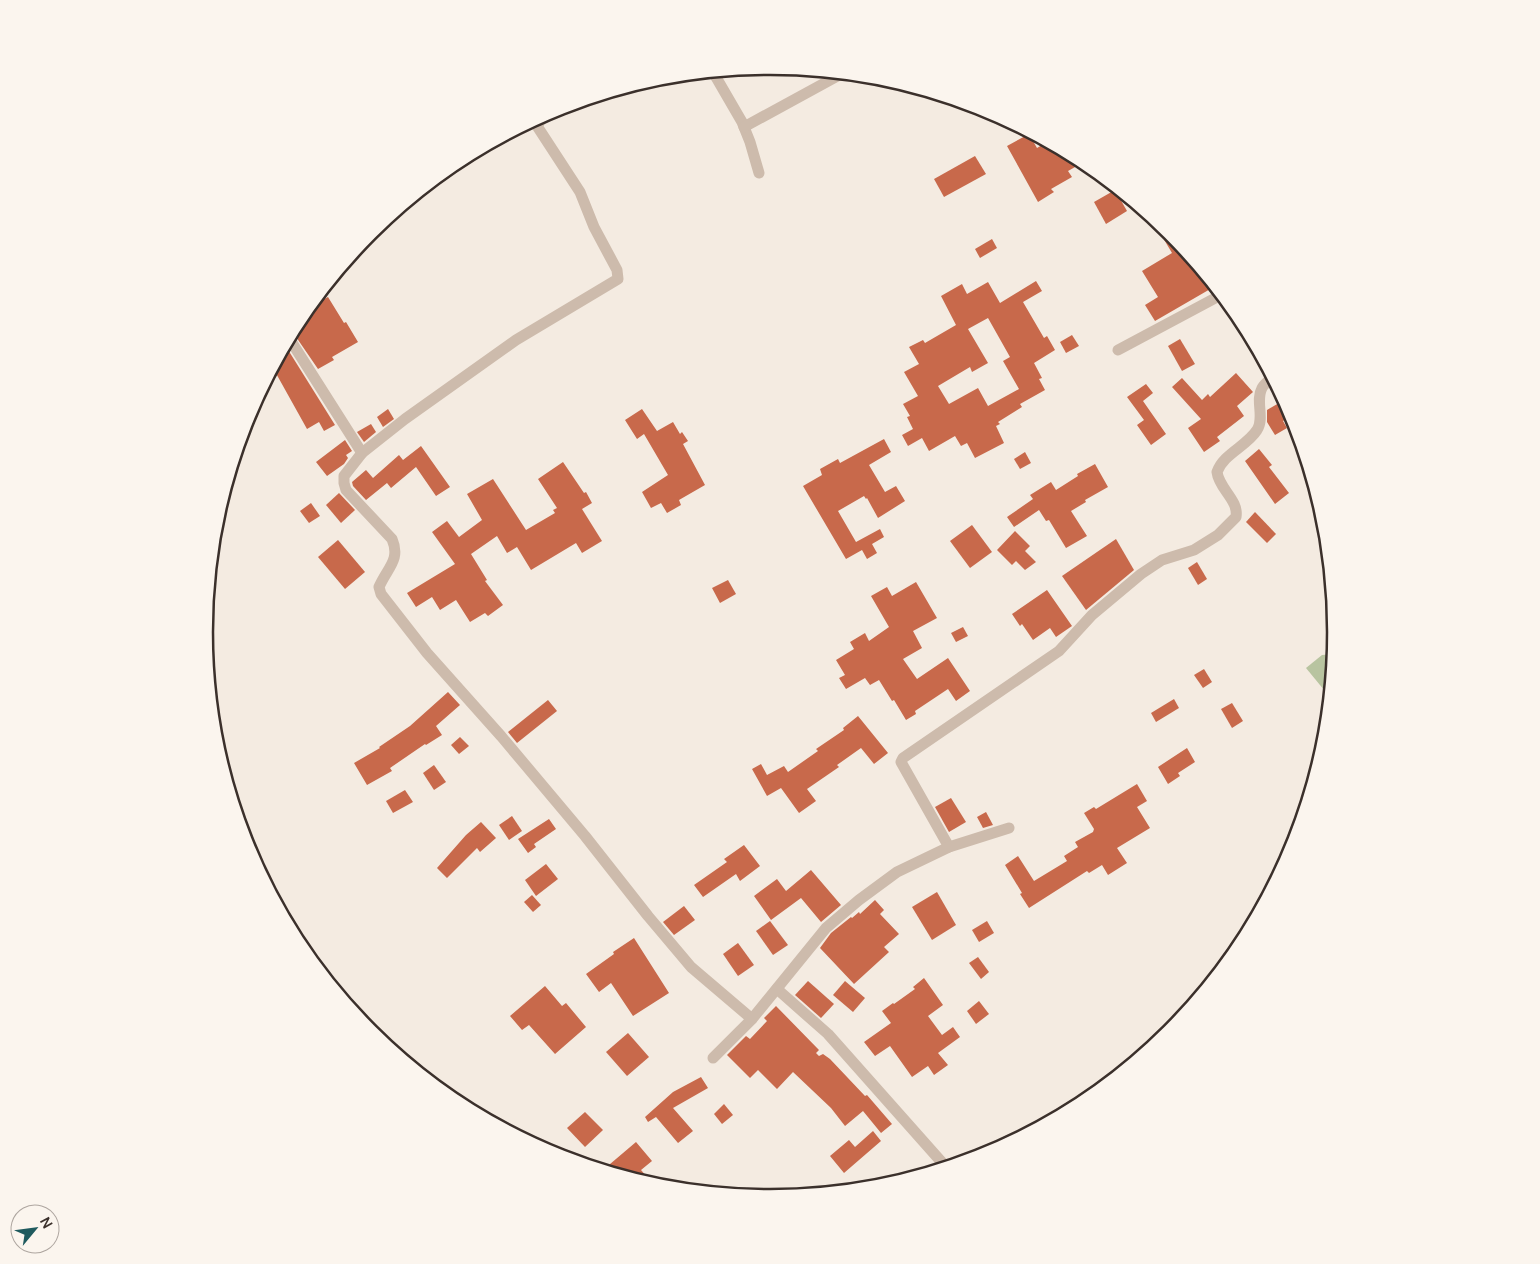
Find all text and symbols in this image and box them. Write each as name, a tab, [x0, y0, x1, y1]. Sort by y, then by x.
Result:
north arrow	[10, 1204, 60, 1254]
text: N	[36, 1213, 58, 1231]

